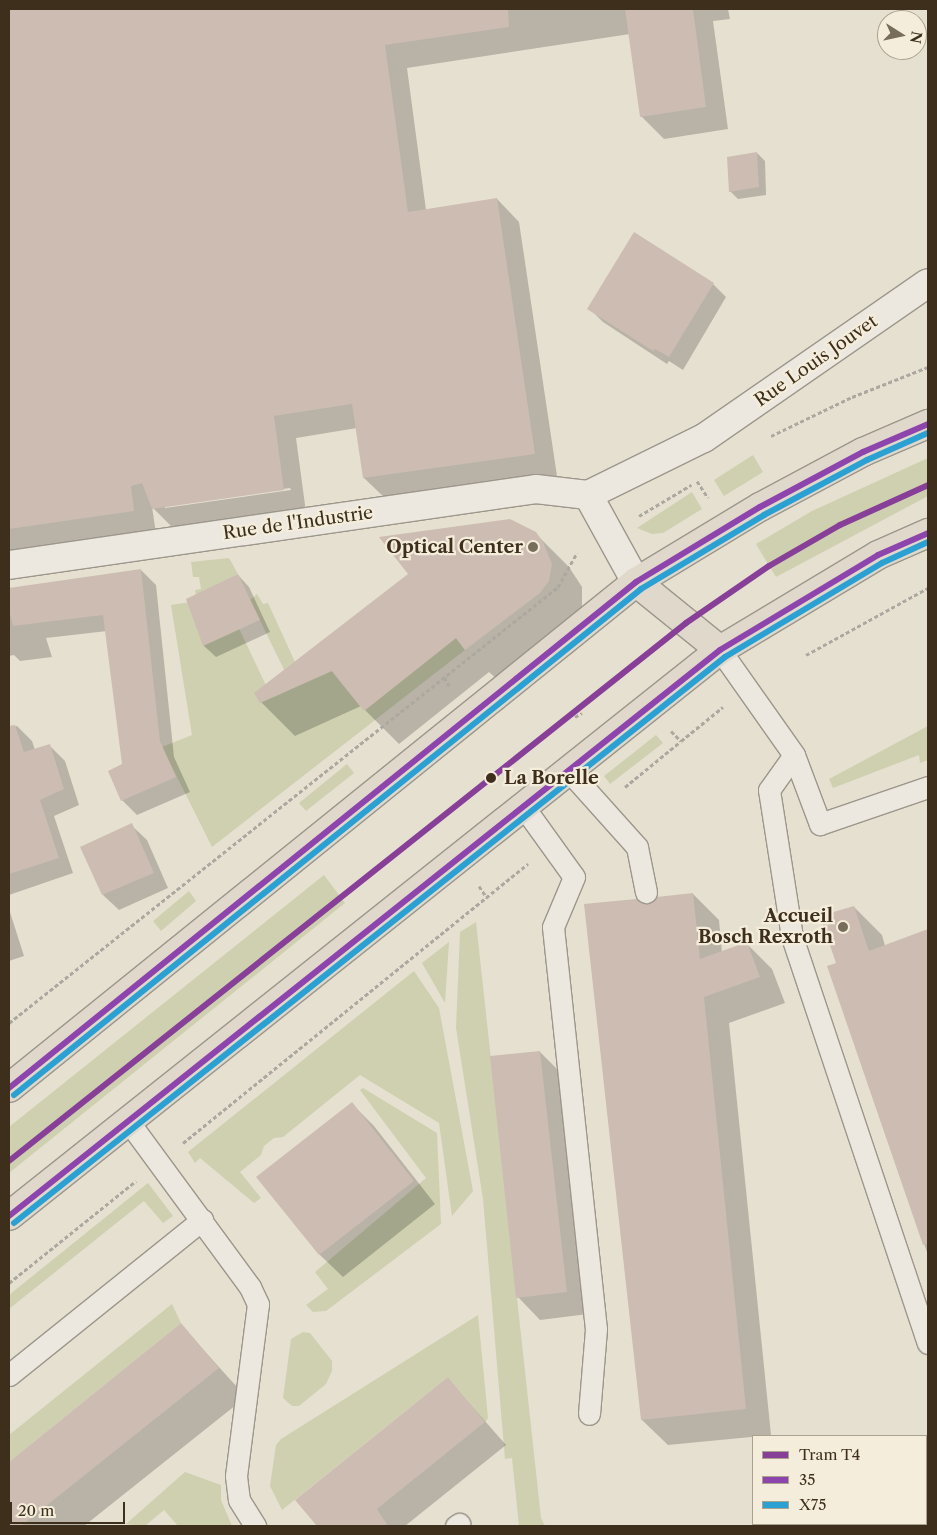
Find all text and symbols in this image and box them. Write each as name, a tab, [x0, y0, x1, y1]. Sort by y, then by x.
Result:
north arrow	[877, 10, 927, 60]
text: N	[906, 30, 926, 45]
street label: Rue Louis Jouvet	[750, 311, 882, 411]
street label: Rue de l'Industrie	[221, 502, 375, 544]
place label: Optical Center	[386, 536, 523, 558]
marker: Optical Center	[527, 541, 539, 553]
place label: La Borelle	[504, 767, 599, 789]
marker: La Borelle	[482, 769, 500, 787]
place label: Accueil Bosch Rexroth	[698, 906, 833, 949]
marker: Accueil Bosch Rexroth	[837, 921, 849, 933]
legend	[752, 1435, 927, 1525]
text: Tram T4	[799, 1445, 860, 1464]
text: 35	[799, 1470, 815, 1489]
scale bar	[12, 1492, 128, 1524]
text: X75	[799, 1495, 826, 1514]
text: 20 m	[18, 1501, 54, 1520]

